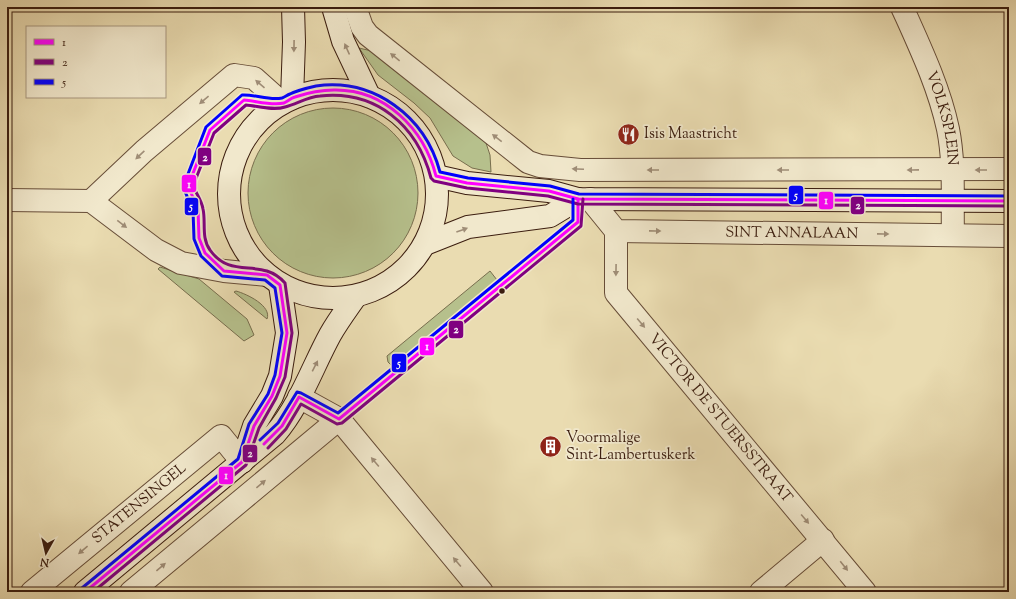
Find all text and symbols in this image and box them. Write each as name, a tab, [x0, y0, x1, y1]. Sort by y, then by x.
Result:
legend	[26, 26, 166, 98]
text: 1	[62, 34, 66, 52]
one-way arrow	[291, 40, 297, 53]
one-way arrow	[344, 43, 350, 54]
one-way arrow	[390, 52, 401, 61]
text: 2	[62, 54, 68, 72]
street label: VOLKSPLEIN	[920, 68, 963, 166]
text: 5	[61, 74, 66, 92]
one-way arrow	[256, 80, 265, 89]
one-way arrow	[199, 96, 209, 105]
restaurant icon: Isis Maastricht	[616, 121, 642, 147]
place label: Isis Maastricht	[644, 124, 737, 145]
one-way arrow	[492, 133, 503, 142]
line badge: 2	[197, 147, 212, 166]
text: 2	[202, 150, 208, 166]
one-way arrow	[135, 151, 145, 160]
one-way arrow	[572, 166, 584, 173]
one-way arrow	[646, 167, 659, 173]
one-way arrow	[776, 167, 789, 173]
one-way arrow	[906, 167, 919, 173]
one-way arrow	[974, 167, 987, 173]
line badge: 1	[181, 174, 197, 193]
text: 1	[186, 177, 191, 193]
line badge: 5	[788, 185, 804, 205]
text: 5	[793, 188, 798, 204]
line badge: 1	[818, 191, 834, 210]
text: 1	[823, 193, 828, 209]
line badge: 2	[850, 196, 865, 215]
line badge: 5	[184, 197, 199, 216]
text: 2	[855, 198, 861, 214]
text: 5	[188, 199, 193, 215]
one-way arrow	[117, 220, 128, 229]
street label: SINT ANNALAAN	[725, 222, 858, 245]
one-way arrow	[456, 226, 468, 232]
one-way arrow	[649, 228, 662, 234]
one-way arrow	[877, 231, 889, 238]
one-way arrow	[613, 264, 619, 277]
unlabelled marker	[497, 286, 507, 296]
one-way arrow	[636, 317, 645, 328]
line badge: 2	[448, 320, 464, 339]
text: 2	[453, 322, 459, 338]
street label: VICTOR DE STUERSSTRAAT	[644, 329, 797, 508]
line badge: 1	[419, 337, 435, 356]
text: 1	[424, 339, 429, 355]
line badge: 5	[391, 353, 407, 373]
text: 5	[396, 356, 401, 372]
one-way arrow	[312, 360, 318, 371]
place label: Voormalige Sint-Lambertuskerk	[566, 428, 695, 466]
building icon: Voormalige Sint-Lambertuskerk	[538, 434, 564, 460]
line badge: 2	[242, 444, 258, 463]
text: 2	[247, 446, 253, 462]
one-way arrow	[370, 456, 379, 467]
street label: STATENSINGEL	[87, 458, 191, 549]
line badge: 1	[218, 466, 234, 485]
text: 1	[223, 468, 228, 484]
one-way arrow	[256, 479, 267, 488]
one-way arrow	[800, 514, 809, 524]
north arrow	[26, 533, 66, 573]
one-way arrow	[78, 545, 88, 554]
text: N	[39, 553, 51, 571]
one-way arrow	[453, 557, 462, 567]
one-way arrow	[839, 561, 848, 572]
one-way arrow	[156, 563, 167, 572]

